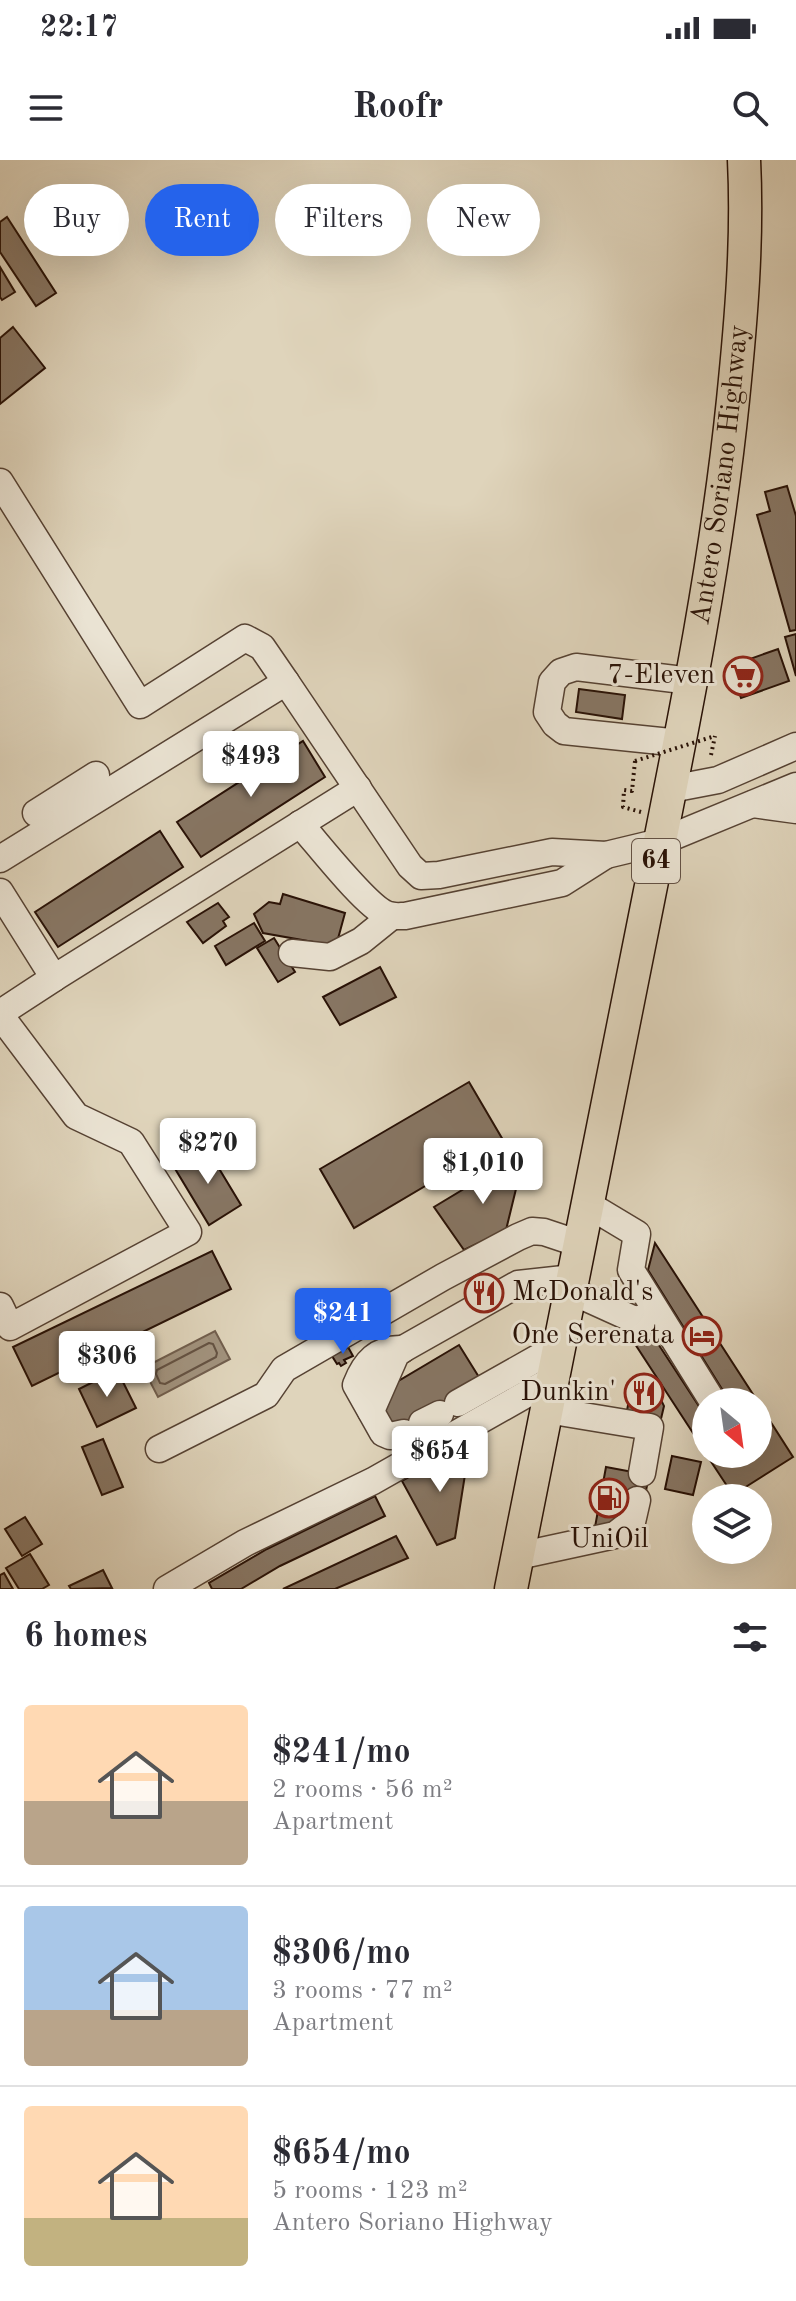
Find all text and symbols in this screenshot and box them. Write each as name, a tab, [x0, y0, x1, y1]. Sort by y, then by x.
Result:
text: 22:17	[40, 13, 118, 43]
icon: menu	[24, 86, 68, 130]
icon: search	[728, 86, 772, 130]
text: Roofr	[353, 90, 443, 126]
chip: Buy	[24, 184, 129, 256]
chip: Rent	[145, 184, 259, 256]
chip: Filters	[275, 184, 411, 256]
chip: New	[427, 184, 540, 256]
street label: Antero Soriano Highway	[687, 324, 754, 627]
supermarket icon: 7-Eleven	[722, 655, 764, 697]
place label: 7-Eleven	[607, 662, 715, 690]
pin: $493	[204, 731, 298, 799]
text: $493	[221, 744, 281, 770]
road number: 64	[632, 839, 680, 883]
pin: $270	[161, 1118, 255, 1186]
text: $270	[178, 1131, 238, 1157]
pin: $1,010	[418, 1138, 548, 1206]
text: $1,010	[442, 1151, 524, 1177]
restaurant icon: McDonald's	[463, 1272, 505, 1314]
place label: McDonald's	[512, 1279, 653, 1307]
pin: $241	[296, 1288, 390, 1356]
text: $241	[313, 1301, 373, 1327]
hotel icon: One Serenata	[681, 1315, 723, 1357]
place label: One Serenata	[511, 1322, 674, 1350]
pin: $306	[60, 1331, 154, 1399]
text: $306	[77, 1344, 137, 1370]
restaurant icon: Dunkin'	[623, 1372, 665, 1414]
place label: Dunkin'	[520, 1379, 616, 1407]
north arrow	[692, 1388, 772, 1468]
map controls	[692, 1388, 772, 1564]
pin: $654	[393, 1426, 487, 1494]
text: $654	[410, 1439, 470, 1465]
fuel station icon: UniOil	[588, 1477, 630, 1519]
button: layers	[692, 1484, 772, 1564]
place label: UniOil	[569, 1526, 649, 1554]
icon: filters	[728, 1615, 772, 1659]
text: 6 homes	[24, 1620, 147, 1654]
text: $241/mo	[272, 1736, 411, 1770]
icon: home	[88, 1737, 184, 1833]
text: 2 rooms · 56 m²	[272, 1777, 453, 1803]
text: Apartment	[272, 1809, 394, 1835]
text: $306/mo	[272, 1937, 411, 1971]
icon: home	[88, 1938, 184, 2034]
text: 3 rooms · 77 m²	[272, 1978, 453, 2004]
text: Apartment	[272, 2010, 394, 2036]
text: $654/mo	[272, 2137, 411, 2171]
icon: home	[88, 2138, 184, 2234]
text: 5 rooms · 123 m²	[272, 2178, 468, 2204]
text: Antero Soriano Highway	[272, 2210, 553, 2236]

